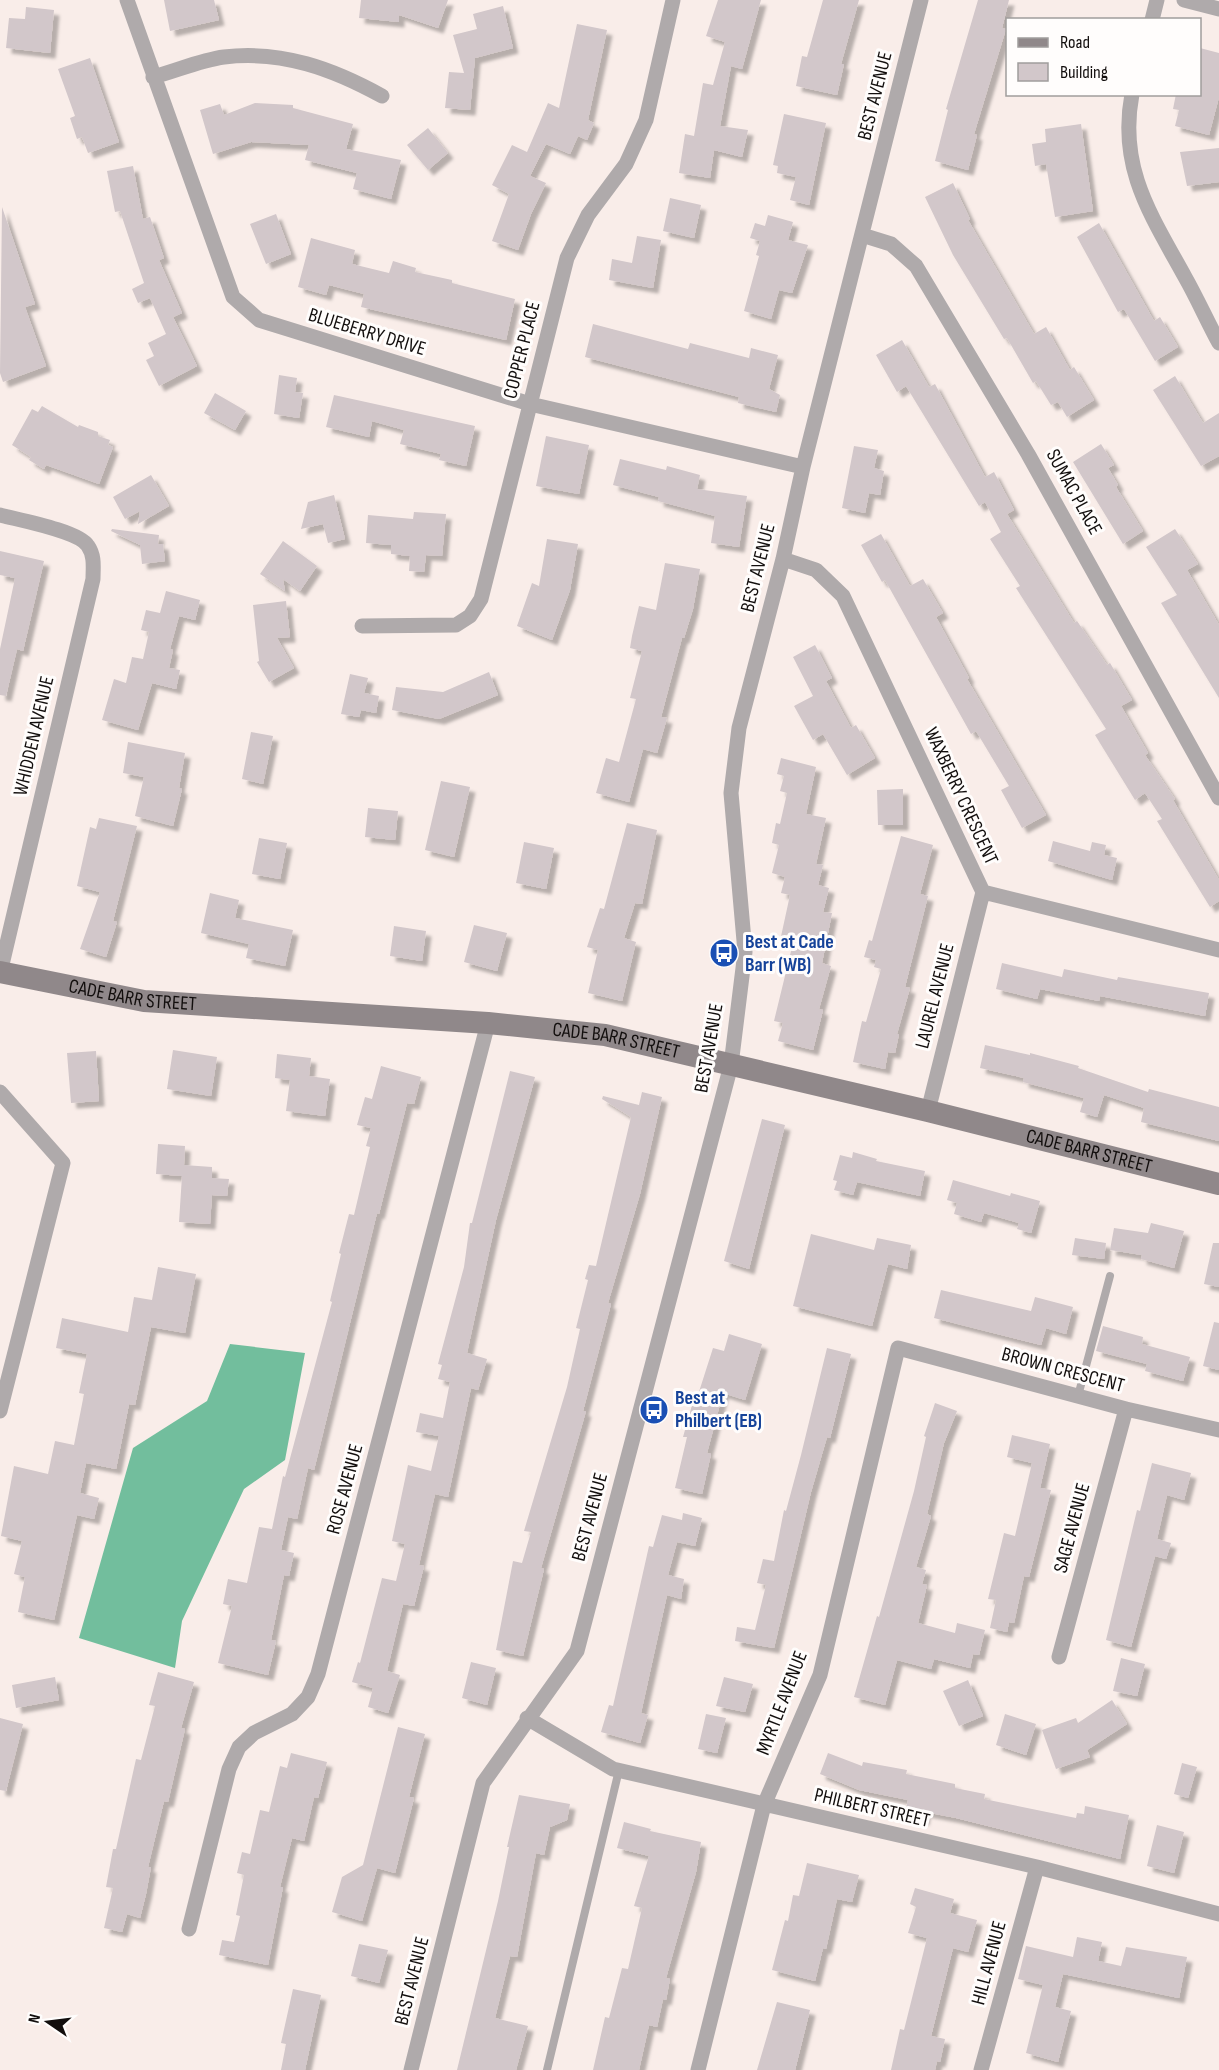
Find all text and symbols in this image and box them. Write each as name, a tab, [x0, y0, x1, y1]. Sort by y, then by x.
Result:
legend	[1006, 18, 1201, 96]
text: Road	[1060, 32, 1090, 53]
street label: BEST AVENUE	[852, 49, 898, 143]
text: Building	[1060, 62, 1108, 83]
street label: COPPER PLACE	[498, 299, 546, 401]
street label: BLUEBERRY DRIVE	[305, 303, 429, 361]
street label: SUMAC PLACE	[1041, 445, 1107, 539]
street label: BEST AVENUE	[735, 521, 781, 615]
street label: WHIDDEN AVENUE	[9, 674, 59, 798]
street label: WAXBERRY CRESCENT	[919, 724, 1003, 868]
place label: Best at Cade Barr (WB)	[745, 930, 834, 977]
bus stop icon: Best at Cade Barr (WB)	[708, 937, 740, 969]
street label: LAUREL AVENUE	[910, 941, 960, 1051]
street label: CADE BARR STREET	[67, 974, 197, 1016]
street label: BEST AVENUE	[689, 1001, 729, 1095]
street label: CADE BARR STREET	[551, 1018, 682, 1064]
street label: CADE BARR STREET	[1023, 1124, 1155, 1179]
street label: BROWN CRESCENT	[999, 1342, 1127, 1398]
place label: Best at Philbert (EB)	[675, 1386, 762, 1433]
bus stop icon: Best at Philbert (EB)	[638, 1394, 670, 1426]
street label: ROSE AVENUE	[321, 1441, 369, 1537]
street label: BEST AVENUE	[567, 1470, 613, 1564]
street label: SAGE AVENUE	[1049, 1480, 1095, 1576]
street label: MYRTLE AVENUE	[751, 1647, 813, 1759]
street label: PHILBERT STREET	[812, 1783, 932, 1833]
street label: HILL AVENUE	[966, 1918, 1012, 2008]
street label: BEST AVENUE	[389, 1934, 435, 2028]
north arrow	[18, 1992, 78, 2052]
text: N	[25, 2012, 45, 2025]

